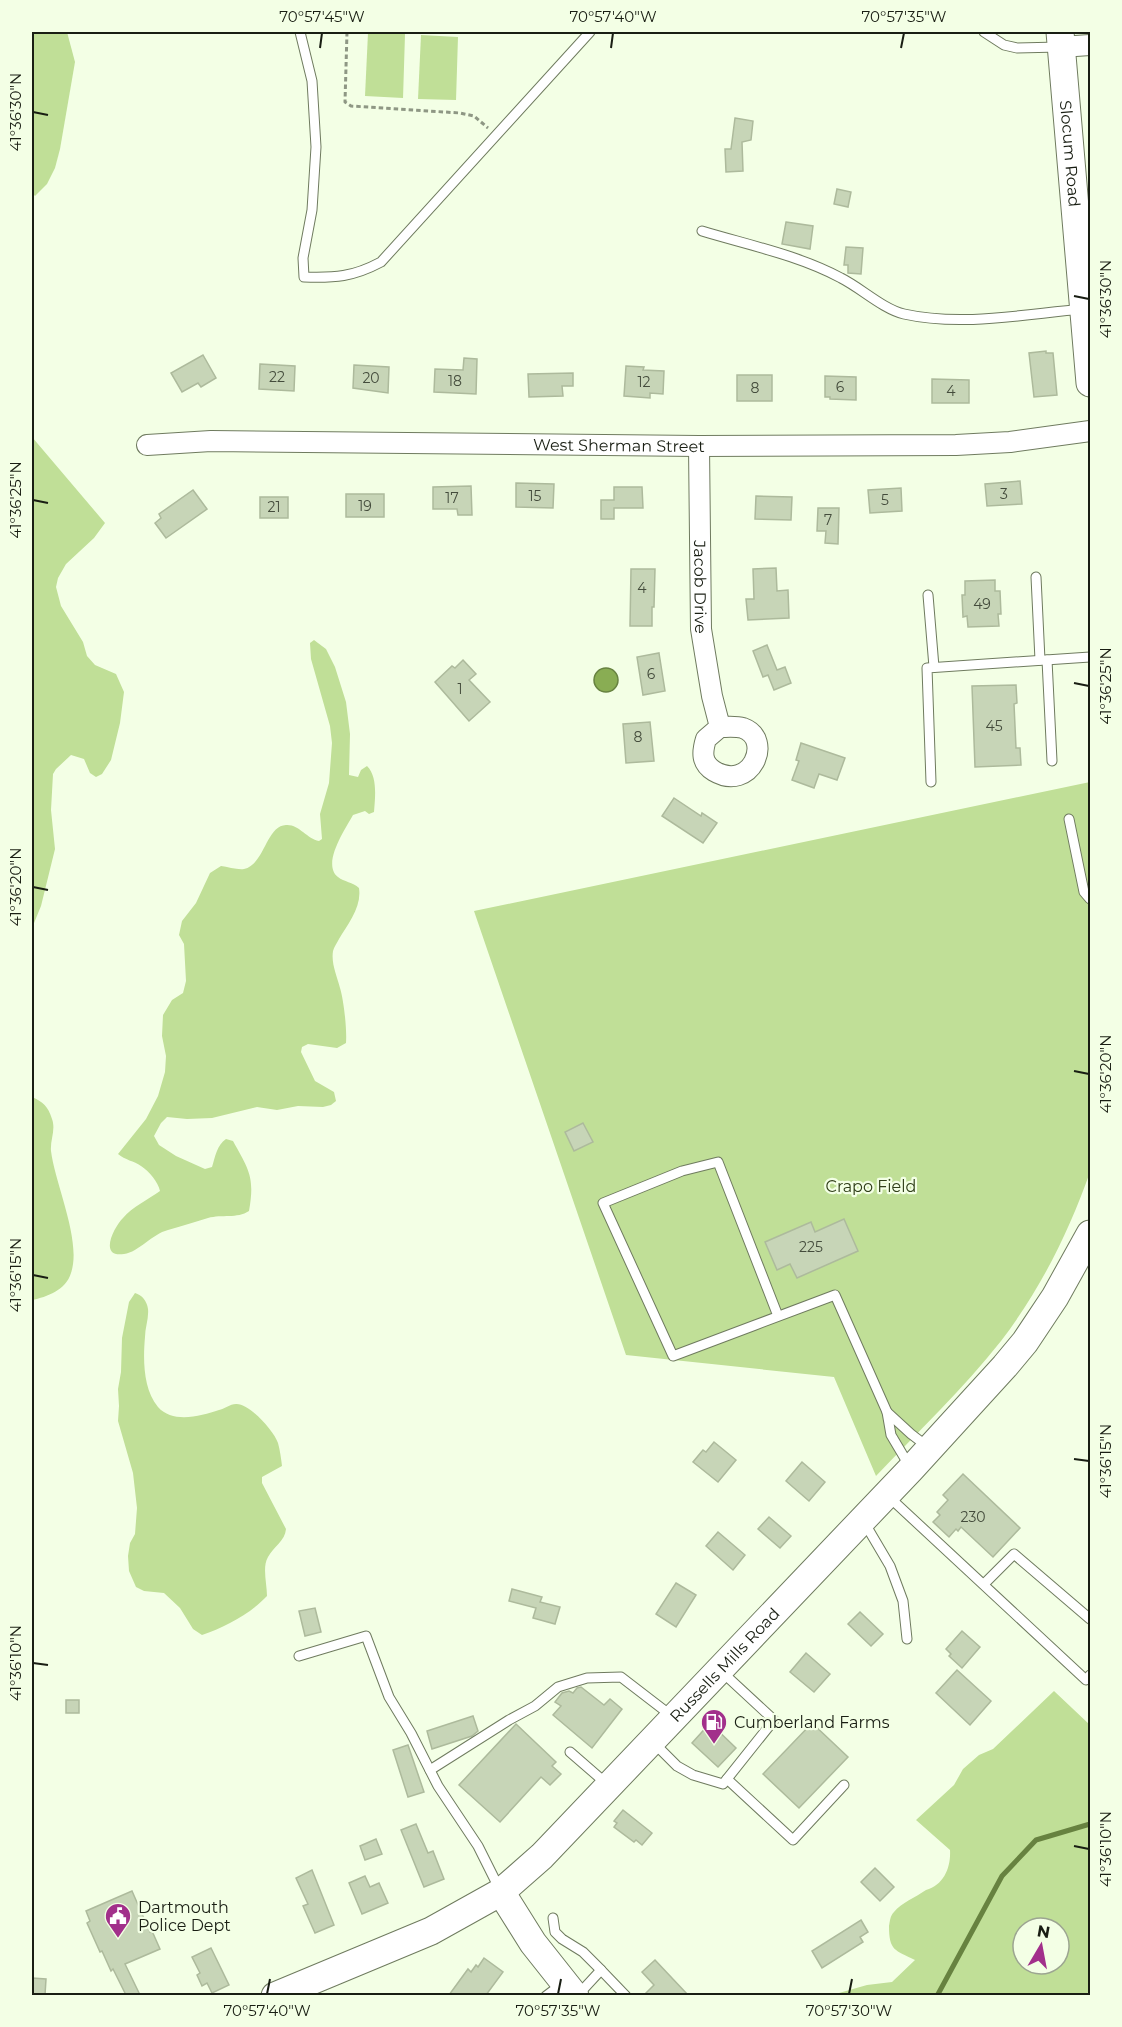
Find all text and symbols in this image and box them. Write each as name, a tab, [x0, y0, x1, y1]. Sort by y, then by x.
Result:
text: 70°57'45"W	[279, 7, 365, 26]
text: 70°57'40"W	[569, 7, 657, 26]
text: 70°57'35"W	[862, 7, 947, 26]
text: 41°36'30"N	[6, 73, 25, 151]
street label: Slocum Road	[1056, 99, 1084, 208]
text: 41°36'30"N	[1096, 260, 1115, 338]
house number: 22	[269, 368, 285, 386]
house number: 20	[362, 369, 380, 387]
house number: 18	[448, 372, 462, 390]
house number: 12	[637, 373, 651, 391]
house number: 6	[836, 378, 845, 396]
house number: 8	[751, 379, 760, 397]
house number: 4	[946, 382, 956, 400]
street label: West Sherman Street	[533, 435, 705, 456]
text: 41°36'25"N	[6, 461, 25, 539]
house number: 3	[1000, 485, 1008, 503]
house number: 15	[529, 487, 542, 505]
house number: 17	[445, 489, 459, 507]
house number: 5	[881, 491, 889, 509]
house number: 19	[358, 497, 372, 515]
house number: 21	[267, 498, 281, 516]
house number: 7	[824, 511, 832, 529]
street label: Jacob Drive	[690, 539, 710, 634]
house number: 4	[637, 579, 647, 597]
house number: 49	[973, 595, 991, 613]
text: 41°36'25"N	[1096, 647, 1115, 725]
house number: 6	[647, 665, 656, 683]
house number: 1	[457, 680, 463, 698]
house number: 45	[985, 717, 1003, 735]
house number: 8	[634, 728, 643, 746]
text: 41°36'20"N	[6, 848, 25, 926]
text: 41°36'20"N	[1096, 1035, 1115, 1113]
park label: Crapo Field	[826, 1177, 916, 1196]
text: 41°36'15"N	[6, 1238, 25, 1312]
house number: 225	[799, 1238, 823, 1256]
text: 41°36'15"N	[1096, 1424, 1115, 1498]
house number: 230	[960, 1508, 986, 1526]
street label: Russells Mills Road	[666, 1604, 784, 1726]
text: 41°36'10"N	[6, 1625, 25, 1701]
fuel station icon: Cumberland Farms	[699, 1707, 729, 1745]
place label: Cumberland Farms	[734, 1713, 890, 1732]
text: 41°36'10"N	[1096, 1811, 1115, 1887]
place label: Dartmouth Police Dept	[138, 1898, 231, 1935]
public building icon: Dartmouth Police Dept	[103, 1901, 133, 1939]
north arrow	[1011, 1916, 1071, 1976]
text: N	[1035, 1921, 1052, 1942]
text: 70°57'40"W	[223, 2001, 311, 2020]
text: 70°57'35"W	[516, 2001, 601, 2020]
text: 70°57'30"W	[806, 2001, 893, 2020]

